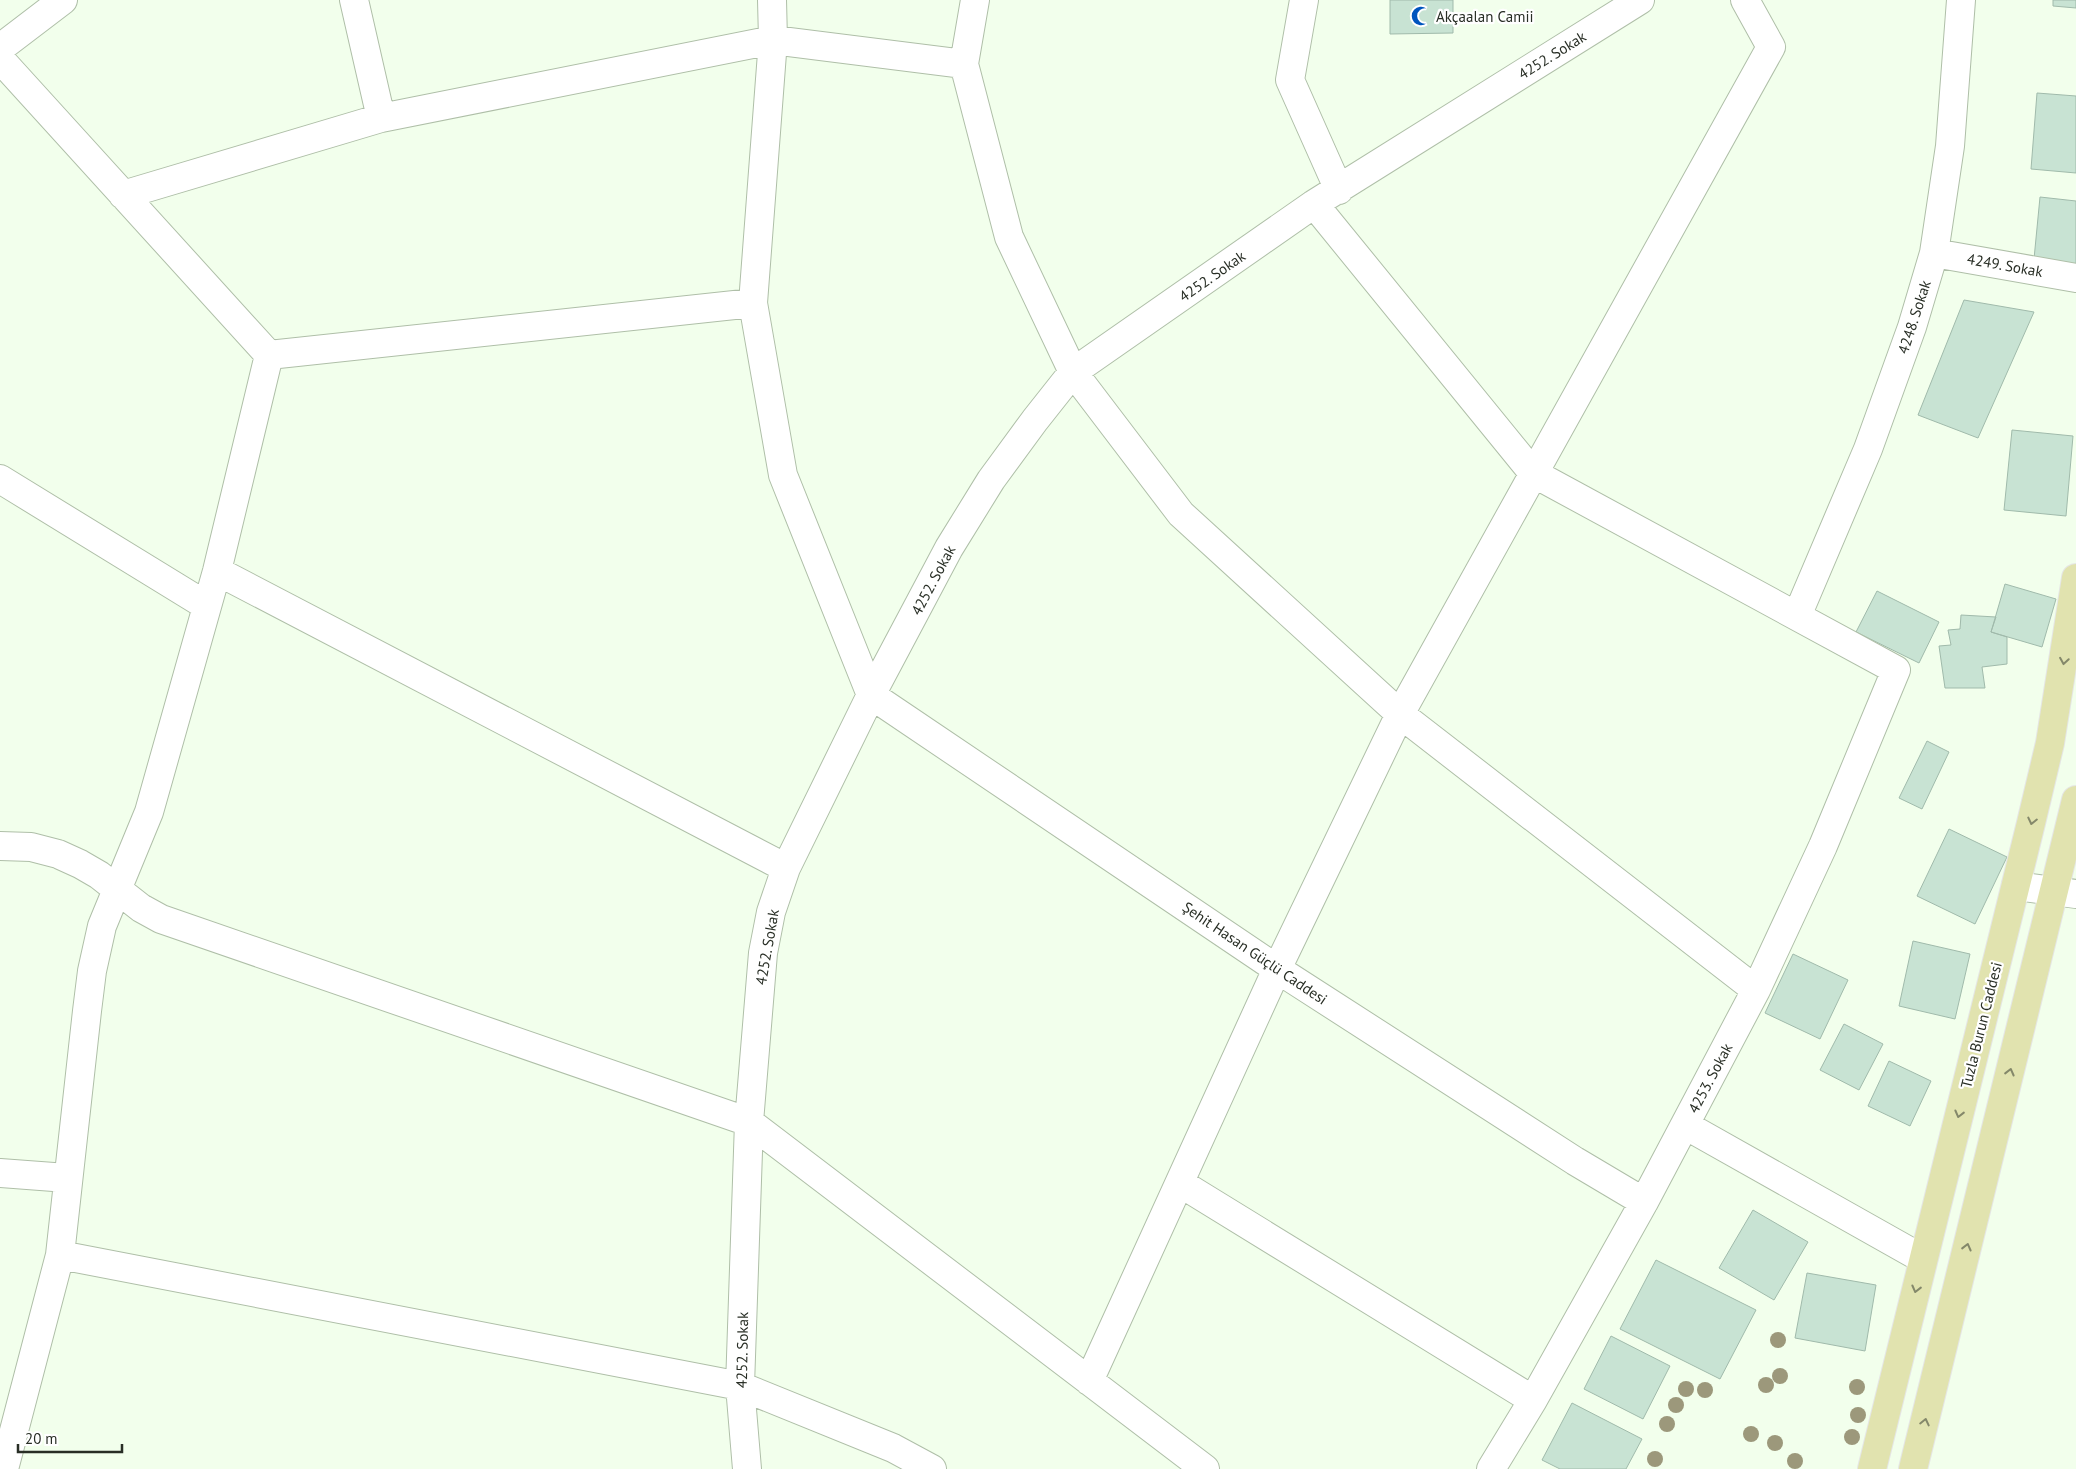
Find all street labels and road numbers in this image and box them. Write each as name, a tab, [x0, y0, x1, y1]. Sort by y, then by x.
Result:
street label: 4252. Sokak	[1515, 26, 1590, 83]
street label: 4252. Sokak	[1175, 246, 1249, 306]
street label: 4249. Sokak	[1966, 249, 2045, 281]
street label: 4248. Sokak	[1893, 277, 1935, 356]
street label: 4252. Sokak	[907, 541, 960, 618]
street label: Şehit Hasan Güçlü Caddesi	[1179, 897, 1331, 1009]
street label: 4252. Sokak	[751, 907, 783, 986]
street label: Tuzla Burun Caddesi	[1956, 960, 2006, 1090]
street label: 4253. Sokak	[1684, 1039, 1737, 1116]
street label: 4252. Sokak	[732, 1311, 752, 1388]

